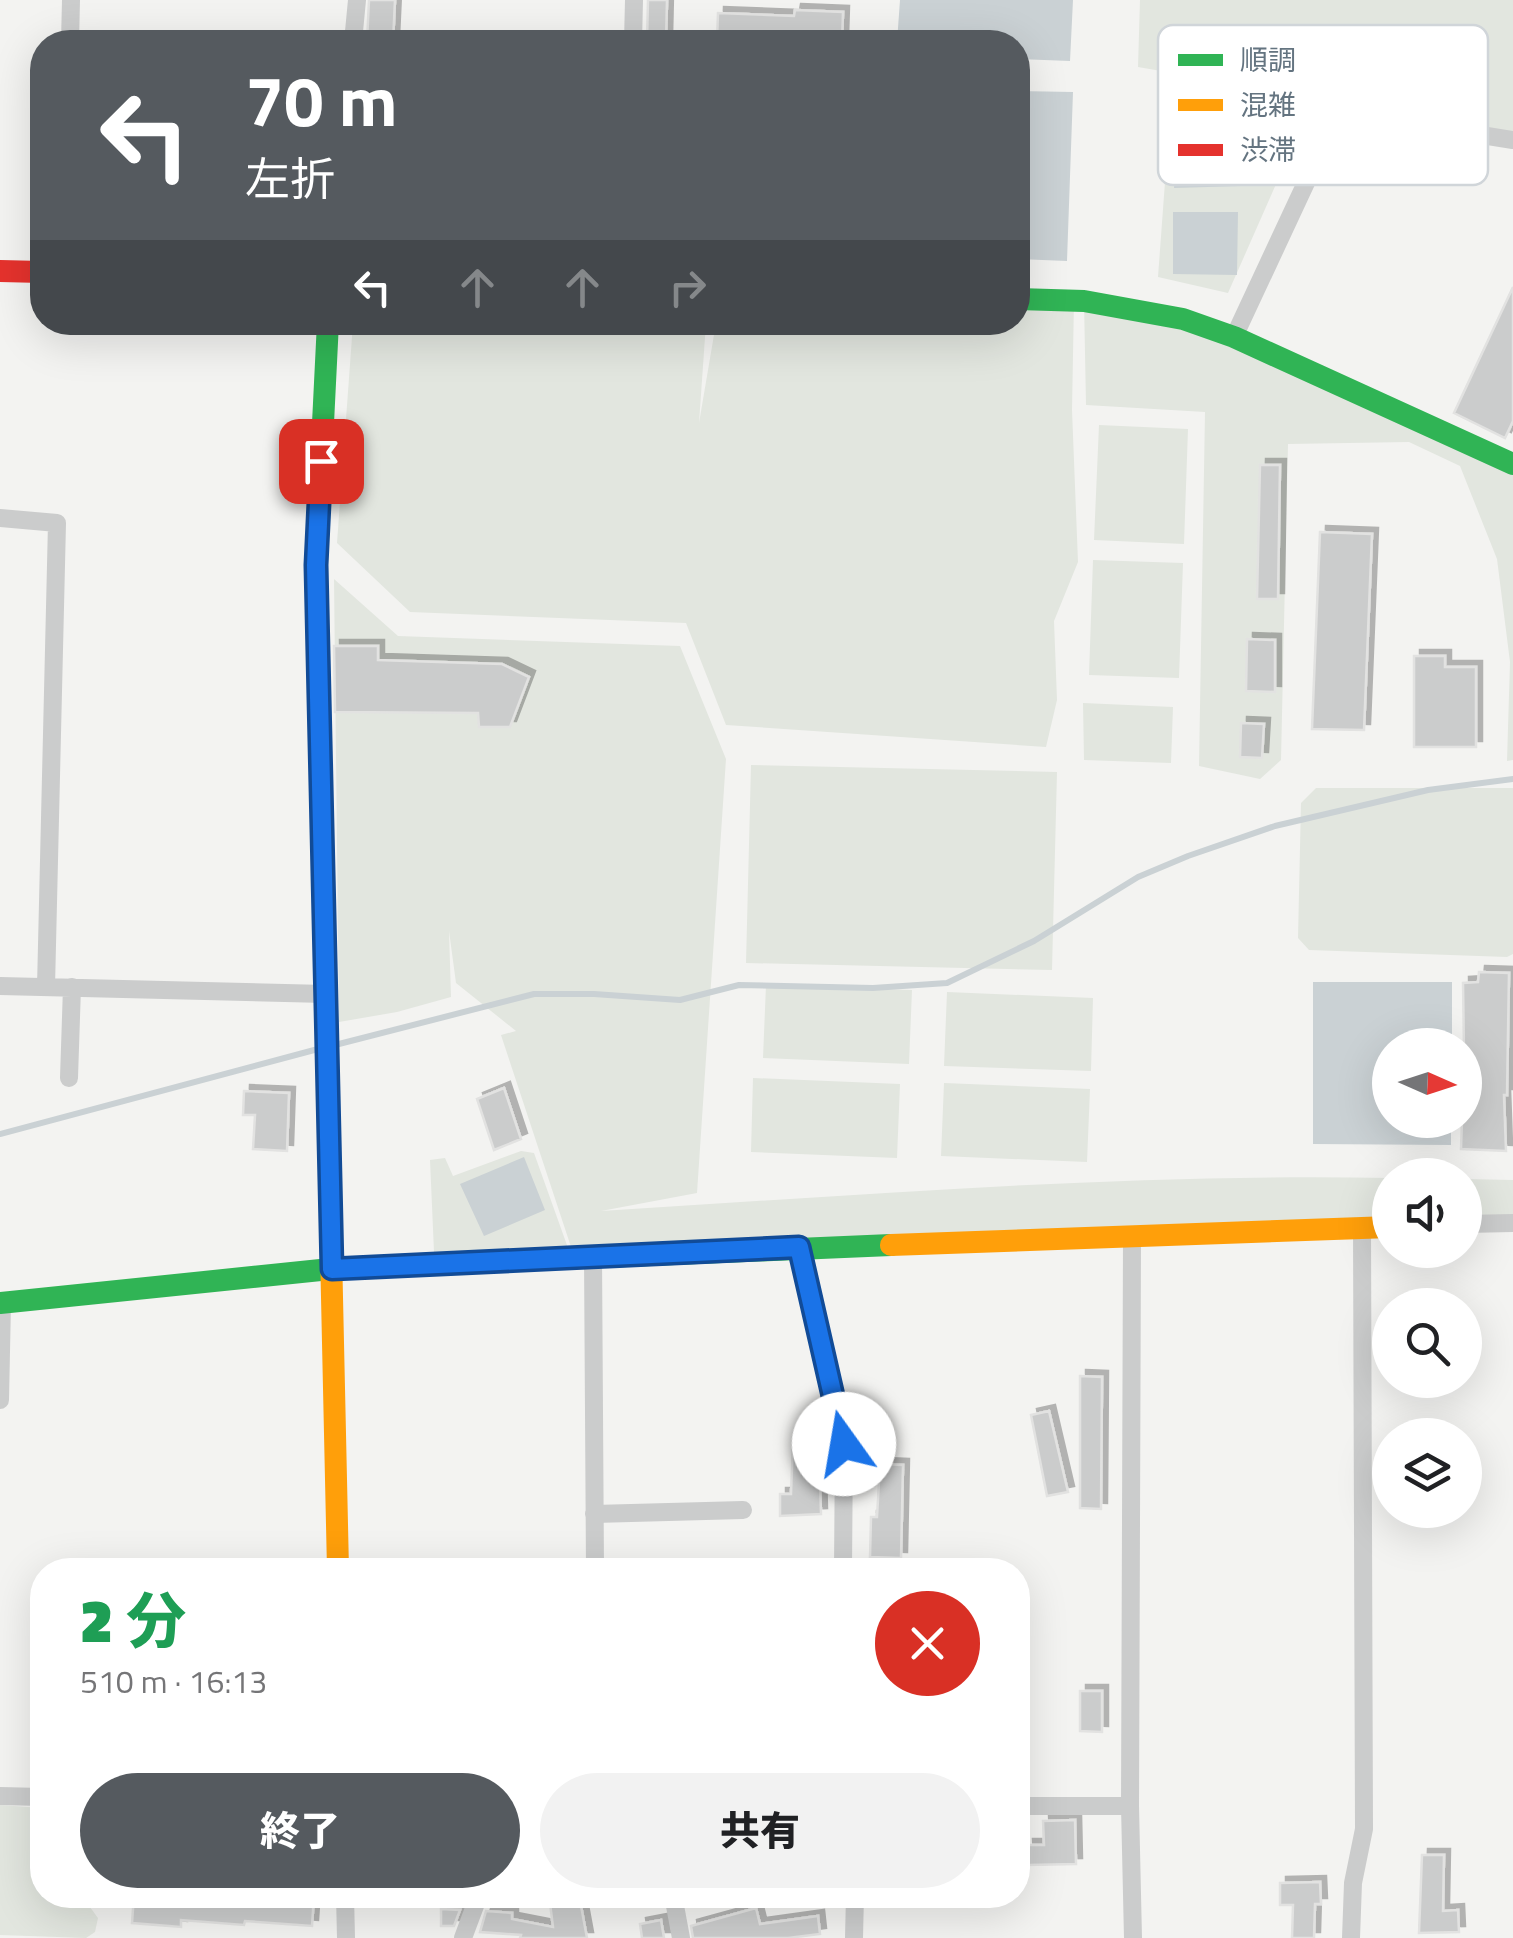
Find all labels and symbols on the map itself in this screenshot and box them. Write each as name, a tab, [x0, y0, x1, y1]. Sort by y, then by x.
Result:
legend	[1158, 25, 1488, 185]
text: 順調	[1240, 38, 1296, 81]
text: 混雑	[1240, 83, 1296, 126]
text: 渋滞	[1240, 128, 1296, 171]
pin	[279, 419, 364, 504]
north arrow	[1372, 1028, 1482, 1138]
position arrow	[792, 1392, 896, 1496]

